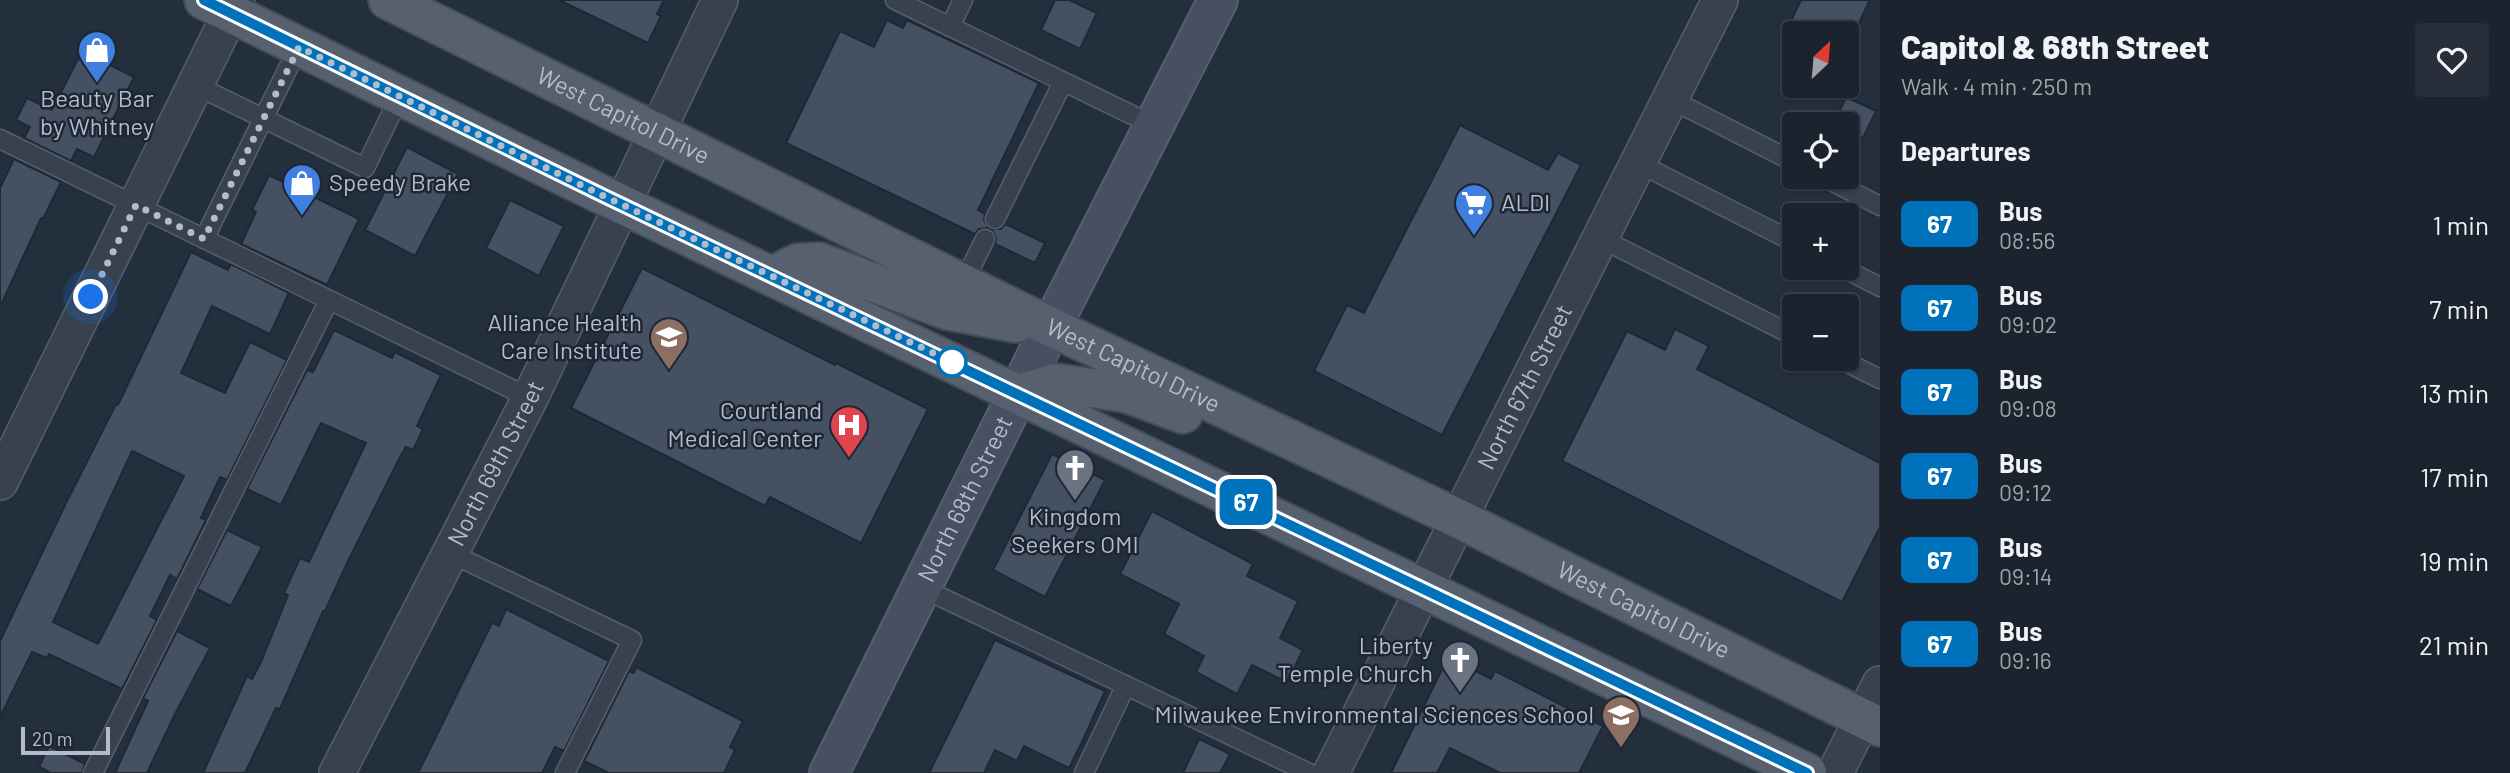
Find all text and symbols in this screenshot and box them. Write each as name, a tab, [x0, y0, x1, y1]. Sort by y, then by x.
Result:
north arrow	[1782, 21, 1858, 98]
map controls	[1782, 21, 1859, 371]
button: heart	[2415, 23, 2489, 97]
text: Capitol & 68th Street	[1901, 26, 2209, 66]
shop icon: Beauty Bar by Whitney	[76, 29, 118, 84]
street label: West Capitol Drive	[532, 60, 715, 169]
text: Walk · 4 min · 250 m	[1901, 72, 2092, 100]
place label: Beauty Bar by Whitney	[40, 83, 154, 140]
button: locate	[1782, 112, 1859, 189]
text: Departures	[1901, 135, 2031, 166]
shop icon: Speedy Brake	[281, 162, 323, 217]
place label: Speedy Brake	[329, 167, 471, 196]
supermarket icon: ALDI	[1453, 182, 1495, 237]
place label: ALDI	[1501, 187, 1550, 216]
text: Bus	[1999, 195, 2042, 226]
button: +	[1782, 203, 1859, 280]
text: 67	[1927, 209, 1952, 238]
text: 1 min	[2433, 209, 2489, 240]
text: 08:56	[1999, 226, 2055, 254]
your location	[73, 279, 108, 314]
text: Bus	[1999, 279, 2042, 310]
text: 67	[1927, 293, 1952, 322]
text: 7 min	[2429, 293, 2489, 324]
button: −	[1782, 294, 1859, 371]
street label: North 67th Street	[1470, 299, 1577, 474]
place label: Alliance Health Care Institute	[487, 307, 642, 364]
text: 09:02	[1999, 310, 2057, 338]
street label: West Capitol Drive	[1042, 311, 1225, 418]
school or university icon: Alliance Health Care Institute	[648, 316, 690, 371]
unlabelled marker	[937, 347, 967, 377]
text: Bus	[1999, 363, 2042, 394]
street label: North 69th Street	[440, 376, 549, 550]
text: 67	[1927, 377, 1952, 406]
text: 13 min	[2419, 377, 2489, 408]
text: 09:08	[1999, 394, 2057, 422]
place label: Courtland Medical Center	[668, 395, 822, 452]
hospital icon: Courtland Medical Center	[828, 404, 870, 459]
street label: North 68th Street	[911, 411, 1018, 586]
church icon: Kingdom Seekers OMI	[1054, 447, 1096, 502]
text: Bus	[1999, 447, 2042, 478]
text: 67	[1927, 461, 1952, 490]
text: 17 min	[2420, 461, 2489, 492]
text: 09:12	[1999, 478, 2052, 506]
line badge: 67	[1214, 479, 1278, 525]
text: 67	[1234, 487, 1258, 516]
place label: Kingdom Seekers OMI	[1011, 501, 1139, 558]
text: Bus	[1999, 531, 2042, 562]
text: 67	[1927, 545, 1952, 574]
text: 19 min	[2419, 545, 2489, 576]
street label: West Capitol Drive	[1553, 554, 1735, 664]
text: 09:14	[1999, 562, 2053, 590]
text: Bus	[1999, 615, 2042, 646]
text: 67	[1927, 629, 1952, 658]
text: 21 min	[2419, 629, 2489, 660]
place label: Liberty Temple Church	[1278, 630, 1433, 687]
church icon: Liberty Temple Church	[1439, 639, 1481, 694]
text: 09:16	[1999, 646, 2052, 674]
school or university icon: Milwaukee Environmental Sciences School	[1600, 694, 1642, 749]
place label: Milwaukee Environmental Sciences School	[1155, 699, 1594, 728]
scale bar	[21, 724, 110, 756]
text: 20 m	[32, 727, 72, 750]

